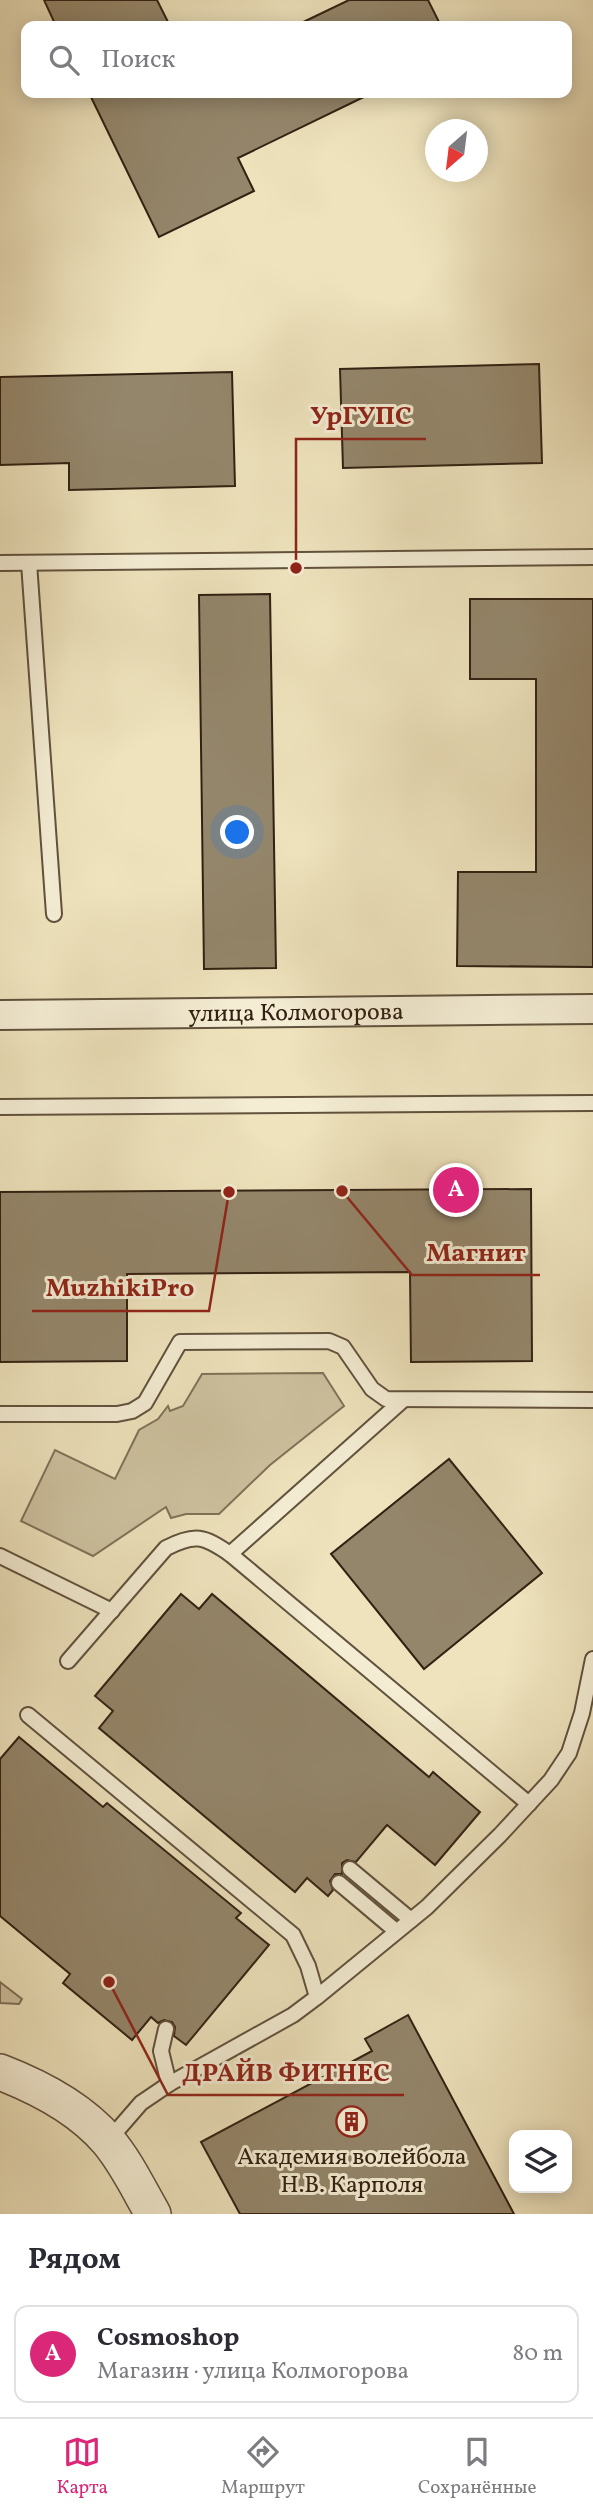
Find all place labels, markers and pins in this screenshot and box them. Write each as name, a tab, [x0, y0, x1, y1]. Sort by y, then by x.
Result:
callout: УрГУПС	[296, 392, 426, 439]
pin: A	[433, 1164, 479, 1216]
callout: Магнит	[412, 1228, 540, 1275]
callout: MuzhikiPro	[32, 1264, 209, 1311]
callout: ДРАЙВ ФИТНЕС	[168, 2048, 404, 2095]
building icon: Академия волейбола Н.В. Карполя	[335, 2105, 369, 2139]
place label: Академия волейбола Н.В. Карполя	[237, 2141, 467, 2203]

